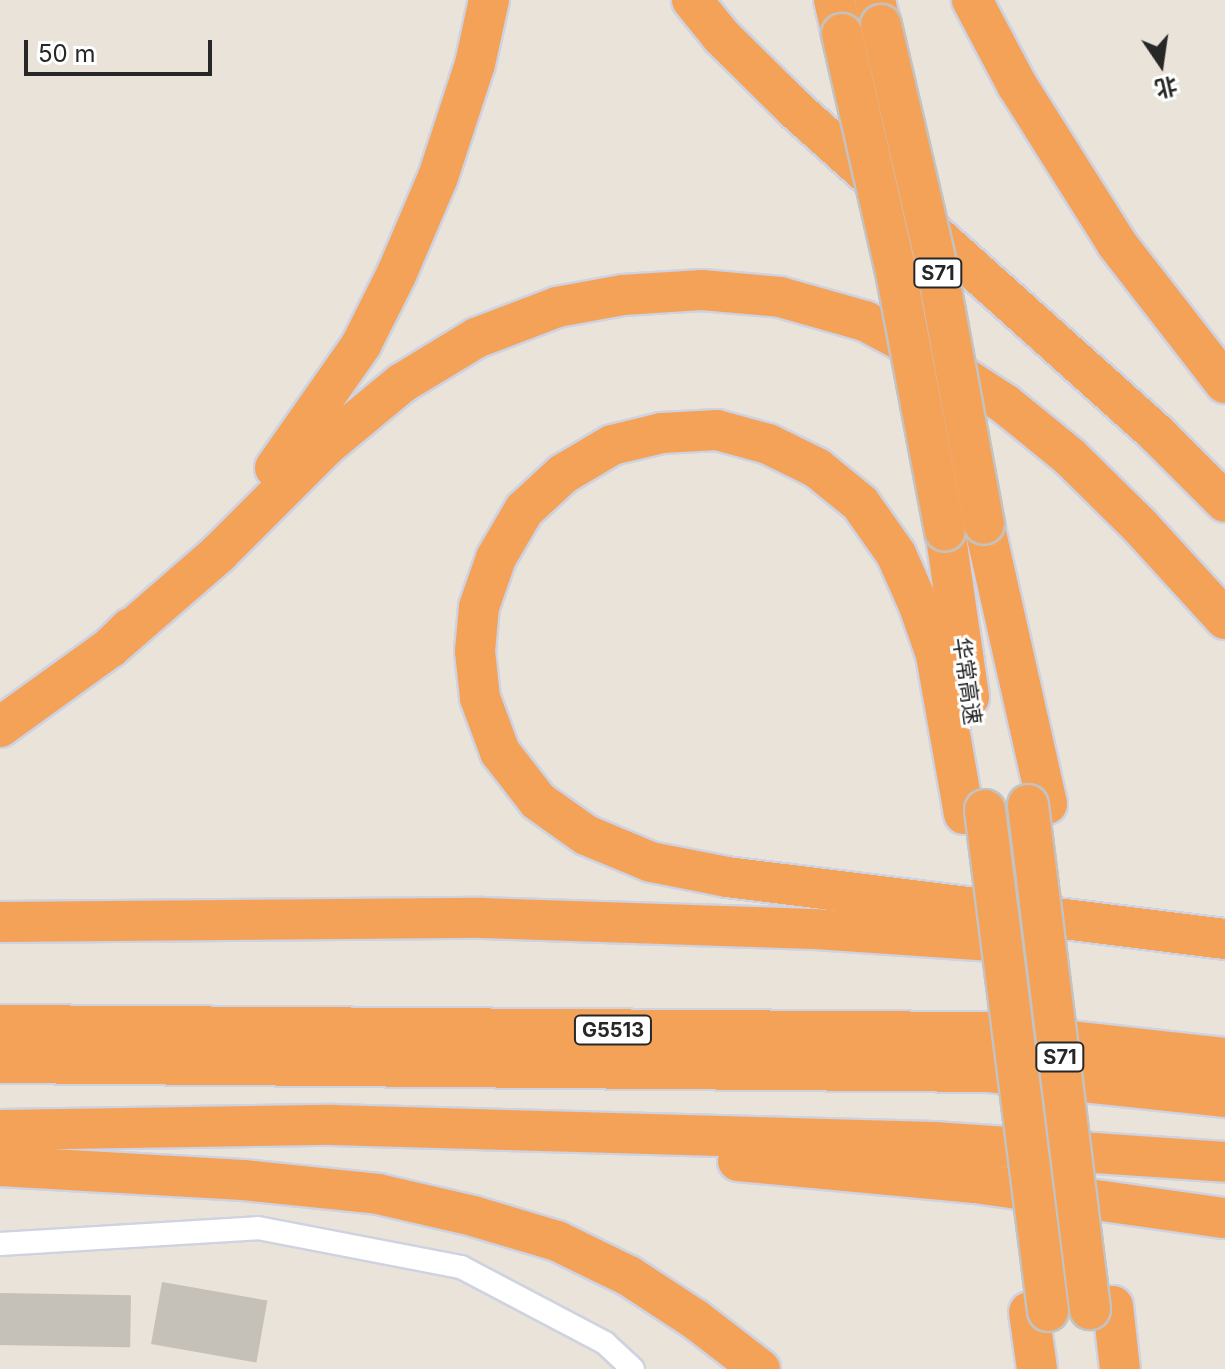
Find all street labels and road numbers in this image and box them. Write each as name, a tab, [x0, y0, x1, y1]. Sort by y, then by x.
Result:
road number: S71	[912, 257, 964, 289]
street label: 华常高速	[948, 636, 986, 726]
road number: G5513	[573, 1014, 653, 1046]
road number: S71	[1034, 1041, 1086, 1073]

